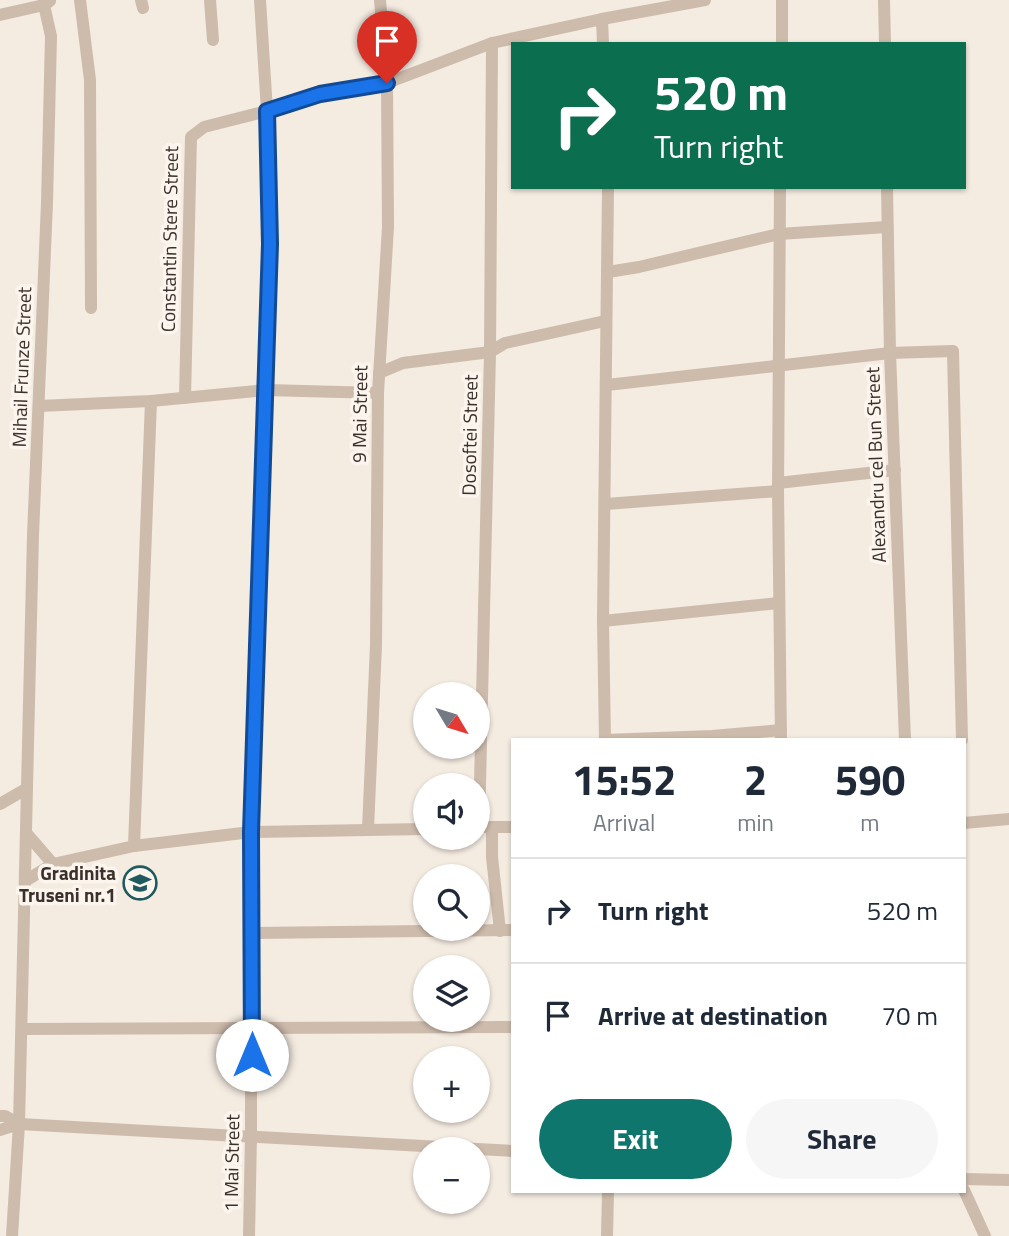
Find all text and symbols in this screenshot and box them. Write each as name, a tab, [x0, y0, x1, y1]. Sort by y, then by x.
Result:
pin	[357, 11, 417, 83]
icon: arrive	[368, 22, 406, 60]
text: 520 m	[654, 54, 788, 129]
icon: right	[539, 70, 630, 161]
text: Turn right	[654, 122, 783, 170]
street label: Constantin Stere Street	[153, 145, 185, 332]
street label: Mihail Frunze Street	[4, 286, 38, 448]
street label: 9 Mai Street	[344, 365, 374, 463]
street label: Alexandru cel Bun Street	[857, 366, 893, 563]
street label: Dosoftei Street	[453, 374, 485, 496]
north arrow	[413, 682, 490, 760]
map controls	[413, 682, 490, 1214]
text: 15:52	[572, 747, 677, 811]
text: 2	[744, 747, 767, 811]
text: 590	[835, 747, 905, 811]
button: sound	[413, 773, 490, 850]
text: Arrival	[593, 805, 655, 840]
text: min	[737, 805, 774, 840]
text: m	[860, 805, 880, 840]
place label: Gradinita Truseni nr.1	[19, 858, 116, 909]
school or university icon: Gradinita Truseni nr.1	[121, 864, 159, 902]
button: search	[413, 864, 490, 941]
text: Turn right	[598, 891, 709, 930]
text: 520 m	[867, 891, 938, 930]
icon: right	[539, 892, 577, 930]
button: layers	[413, 955, 490, 1032]
text: Arrive at destination	[598, 996, 828, 1035]
text: 70 m	[881, 996, 938, 1035]
icon: arrive	[539, 997, 577, 1035]
position arrow	[215, 1018, 289, 1092]
button: +	[413, 1046, 490, 1123]
button: Exit	[539, 1099, 732, 1179]
button: Share	[746, 1099, 938, 1179]
street label: 1 Mai Street	[216, 1114, 246, 1212]
button: −	[413, 1137, 490, 1214]

